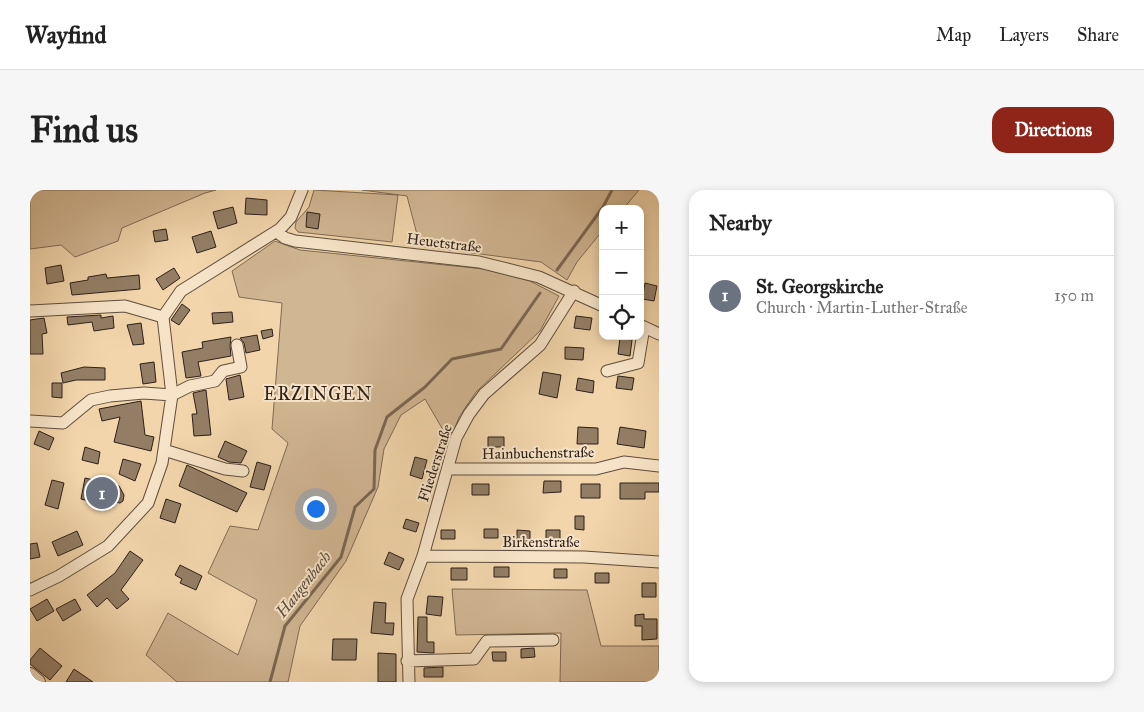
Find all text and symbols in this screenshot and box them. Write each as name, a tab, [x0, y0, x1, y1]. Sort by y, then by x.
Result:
text: Wayfind	[25, 20, 107, 50]
text: Map	[936, 24, 971, 46]
text: Layers	[999, 24, 1049, 46]
text: Share	[1077, 24, 1119, 46]
button: Directions	[992, 107, 1114, 153]
text: Find us	[30, 109, 138, 152]
map controls	[599, 205, 644, 340]
button: +	[599, 205, 644, 250]
text: Nearby	[709, 210, 772, 236]
street label: Heuetstraße	[405, 229, 483, 257]
button: −	[599, 250, 644, 295]
text: St. Georgskirche	[756, 275, 884, 298]
text: 1	[722, 286, 728, 305]
text: 150 m	[1054, 286, 1094, 305]
button: locate	[599, 295, 644, 340]
text: Church · Martin-Luther-Straße	[756, 298, 967, 317]
district label: ERZINGEN	[264, 383, 372, 405]
street label: Fliederstraße	[414, 422, 456, 504]
street label: Hainbuchenstraße	[482, 443, 594, 463]
pin: 1	[86, 474, 118, 512]
your location	[303, 496, 329, 522]
street label: Birkenstraße	[502, 533, 580, 551]
water label: Haugenbach	[271, 547, 335, 622]

